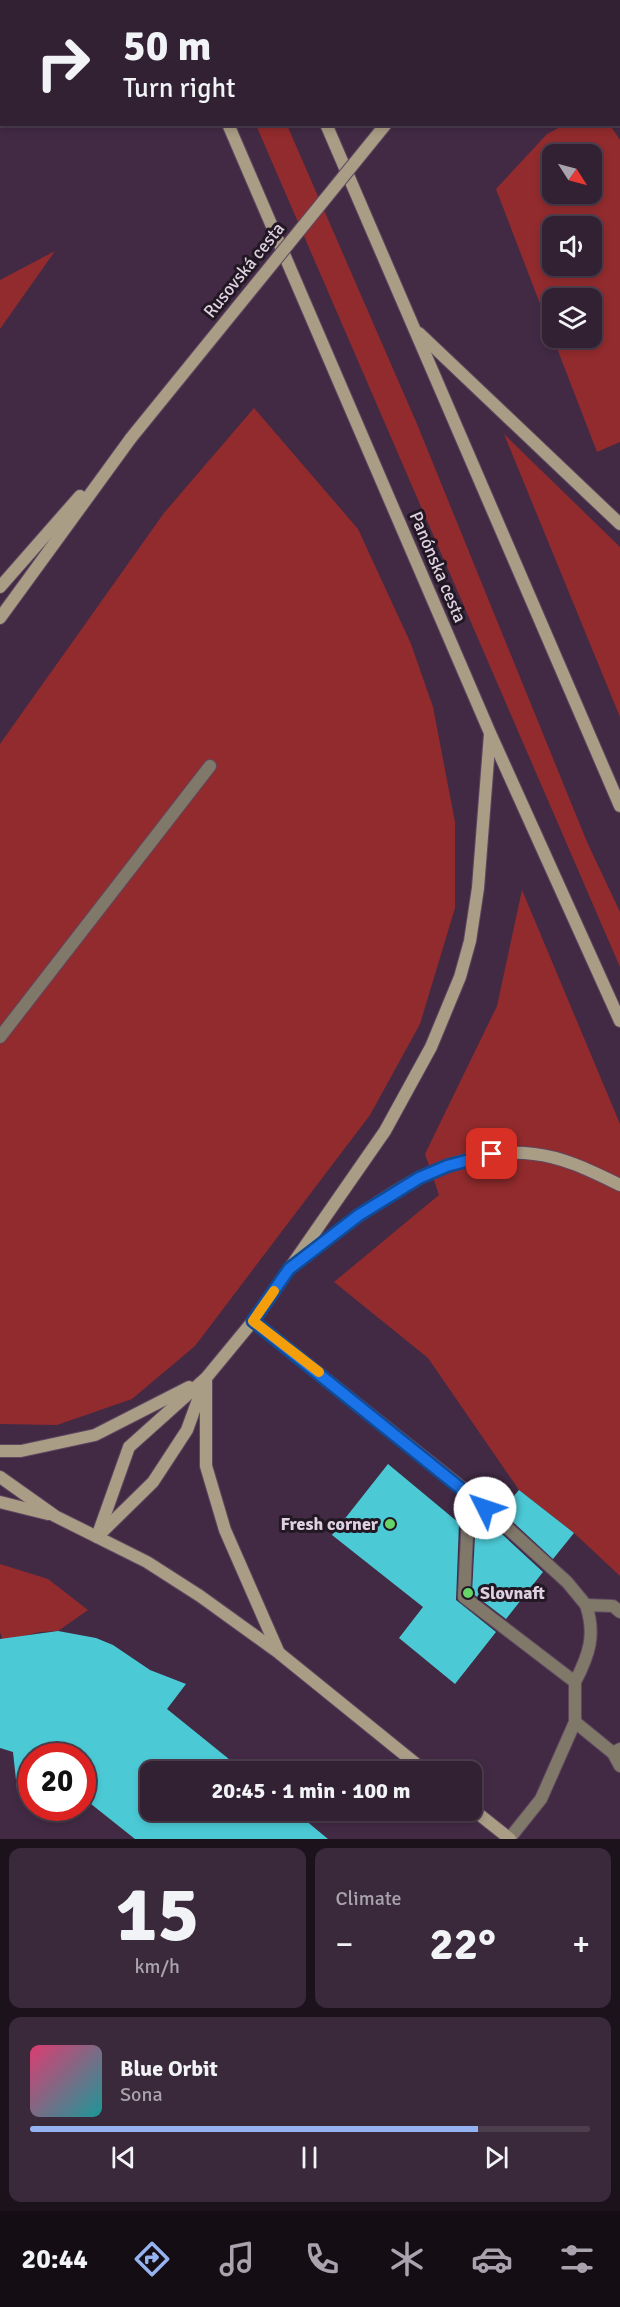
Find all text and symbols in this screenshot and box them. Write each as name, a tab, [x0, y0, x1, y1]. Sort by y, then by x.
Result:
text: 50 m	[123, 21, 212, 72]
icon: right	[24, 24, 102, 102]
text: Turn right	[123, 72, 236, 105]
north arrow	[542, 144, 602, 204]
map controls	[542, 144, 602, 348]
button: sound	[542, 216, 602, 276]
street label: Rusovská cesta	[199, 218, 289, 322]
button: layers	[542, 288, 602, 348]
street label: Panónska cesta	[405, 508, 471, 626]
pin	[466, 1128, 517, 1179]
icon: arrive	[475, 1137, 508, 1170]
position arrow	[453, 1476, 517, 1540]
place label: Fresh corner	[280, 1513, 379, 1535]
marker: Fresh corner	[383, 1517, 397, 1531]
place label: Slovnaft	[480, 1582, 545, 1604]
marker: Slovnaft	[461, 1586, 475, 1600]
speed limit sign: 20	[18, 1743, 96, 1821]
text: 20:45 · 1 min · 100 m	[211, 1777, 411, 1804]
text: 15	[115, 1867, 199, 1963]
text: Climate	[336, 1886, 401, 1911]
text: 22°	[429, 1917, 496, 1972]
text: −	[336, 1924, 353, 1965]
text: +	[572, 1924, 590, 1965]
text: km/h	[135, 1954, 180, 1979]
text: Blue Orbit	[120, 2055, 218, 2082]
text: Sona	[120, 2082, 163, 2107]
icon: previous	[107, 2141, 140, 2174]
icon: pause	[293, 2141, 326, 2174]
icon: next	[480, 2141, 513, 2174]
icon: directions	[131, 2238, 173, 2280]
icon: music	[216, 2238, 258, 2280]
icon: phone	[301, 2238, 343, 2280]
icon: climate	[386, 2238, 428, 2280]
icon: car	[471, 2238, 513, 2280]
icon: filters	[556, 2238, 598, 2280]
text: 20:44	[22, 2243, 88, 2276]

